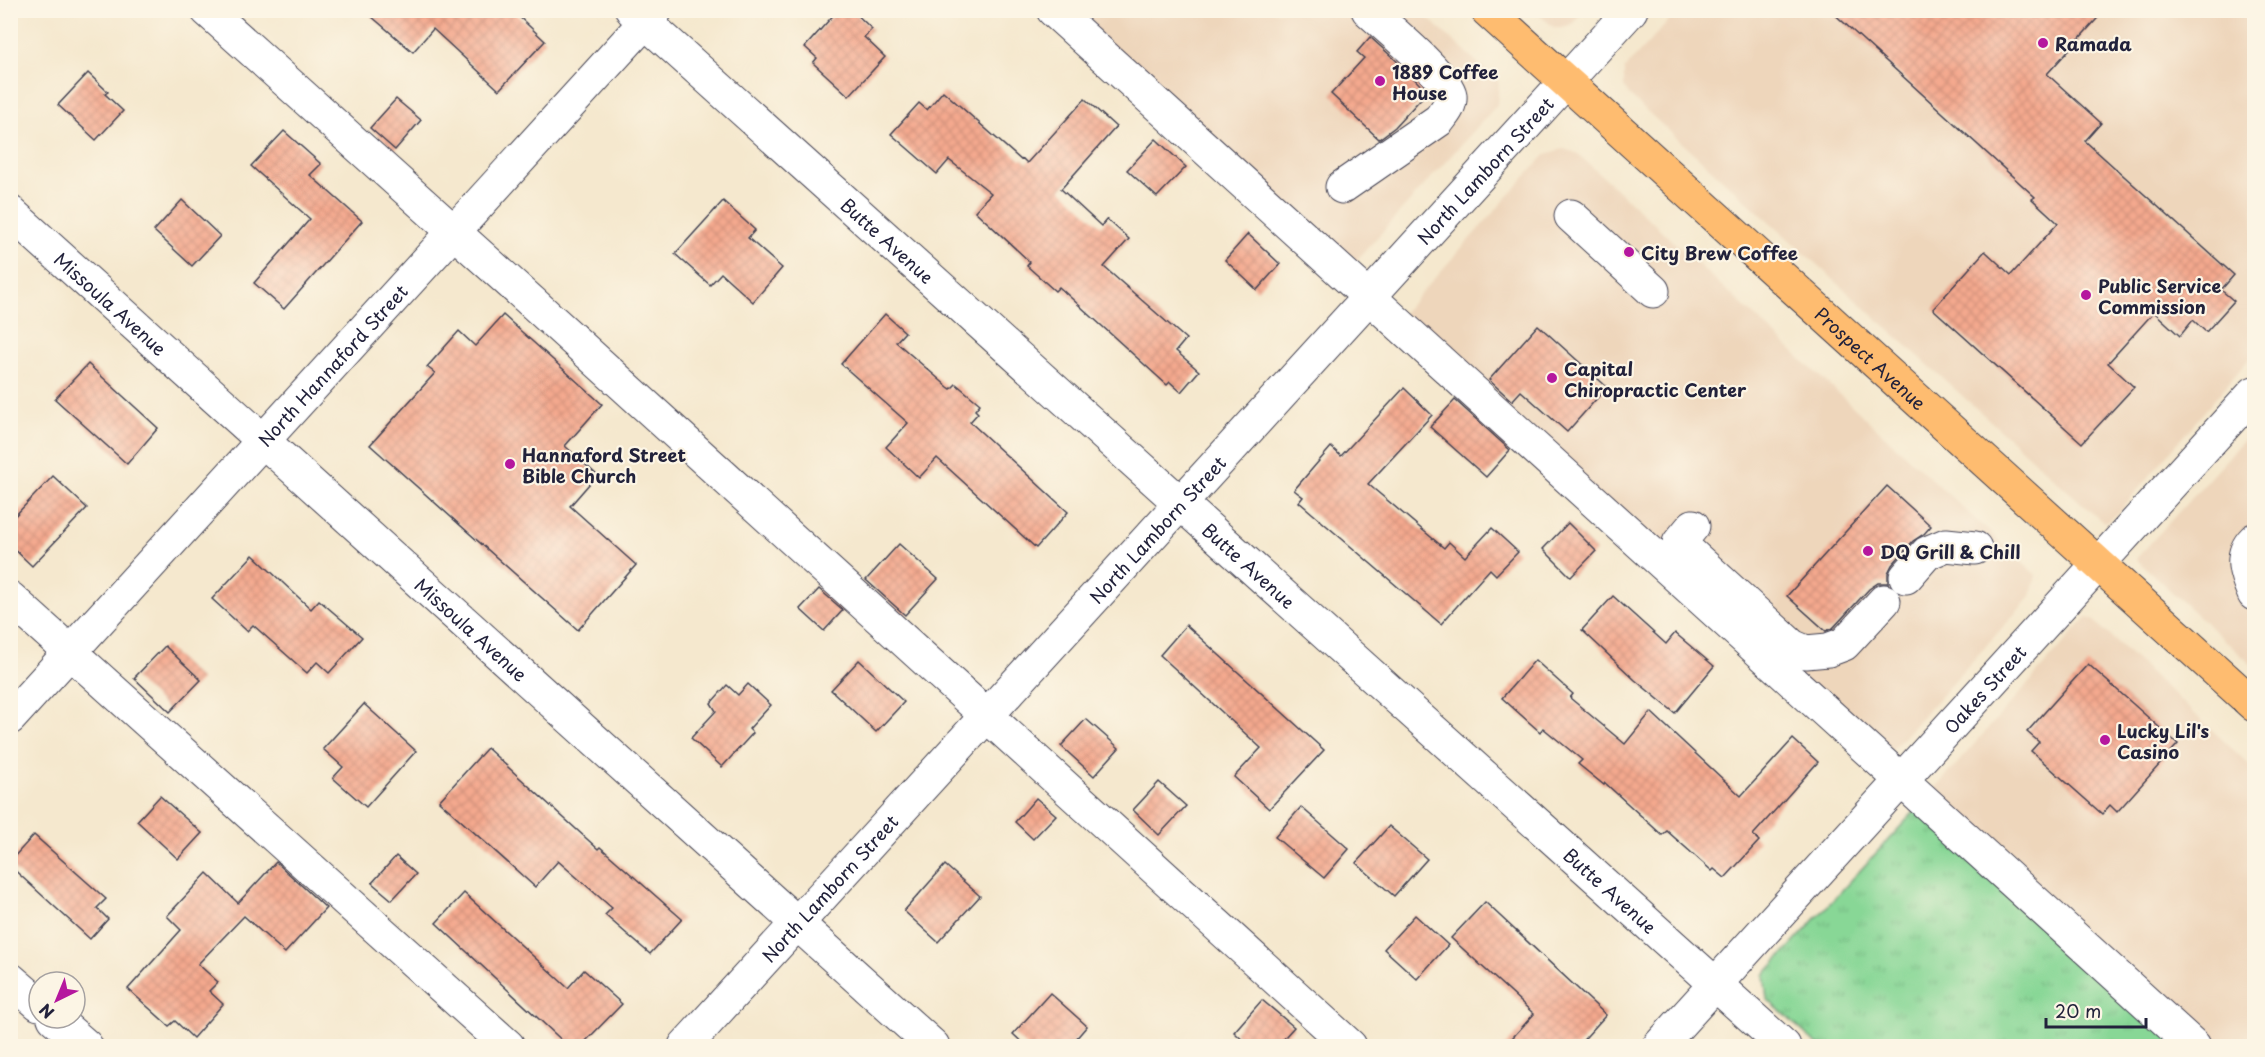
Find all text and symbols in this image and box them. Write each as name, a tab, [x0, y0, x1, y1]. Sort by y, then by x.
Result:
place label: Ramada	[2055, 30, 2132, 57]
marker: Ramada	[2036, 36, 2050, 50]
place label: 1889 Coffee House	[1392, 58, 1498, 106]
marker: 1889 Coffee House	[1373, 74, 1387, 88]
street label: North Lamborn Street	[1410, 90, 1559, 250]
street label: Butte Avenue	[835, 191, 940, 289]
place label: City Brew Coffee	[1641, 239, 1798, 266]
street label: Missoula Avenue	[49, 245, 173, 361]
marker: City Brew Coffee	[1622, 245, 1636, 259]
place label: Public Service Commission	[2098, 272, 2221, 320]
street label: North Hannaford Street	[251, 278, 413, 452]
marker: Public Service Commission	[2079, 288, 2093, 302]
street label: Prospect Avenue	[1809, 300, 1933, 416]
place label: Capital Chiropractic Center	[1564, 355, 1747, 403]
marker: Capital Chiropractic Center	[1545, 371, 1559, 385]
place label: Hannaford Street Bible Church	[522, 441, 687, 489]
street label: North Lamborn Street	[1082, 449, 1232, 609]
marker: Hannaford Street Bible Church	[503, 457, 517, 471]
street label: Butte Avenue	[1197, 516, 1302, 614]
place label: DQ Grill & Chill	[1880, 538, 2020, 565]
marker: DQ Grill & Chill	[1861, 544, 1875, 558]
street label: Missoula Avenue	[409, 571, 534, 687]
street label: Oakes Street	[1937, 639, 2032, 739]
place label: Lucky Lil's Casino	[2117, 717, 2210, 765]
marker: Lucky Lil's Casino	[2098, 733, 2112, 747]
street label: North Lamborn Street	[755, 808, 904, 968]
street label: Butte Avenue	[1558, 841, 1663, 939]
north arrow	[27, 970, 87, 1030]
scale bar	[2046, 991, 2146, 1029]
text: 20 m	[2055, 997, 2101, 1024]
text: N	[33, 999, 59, 1025]

